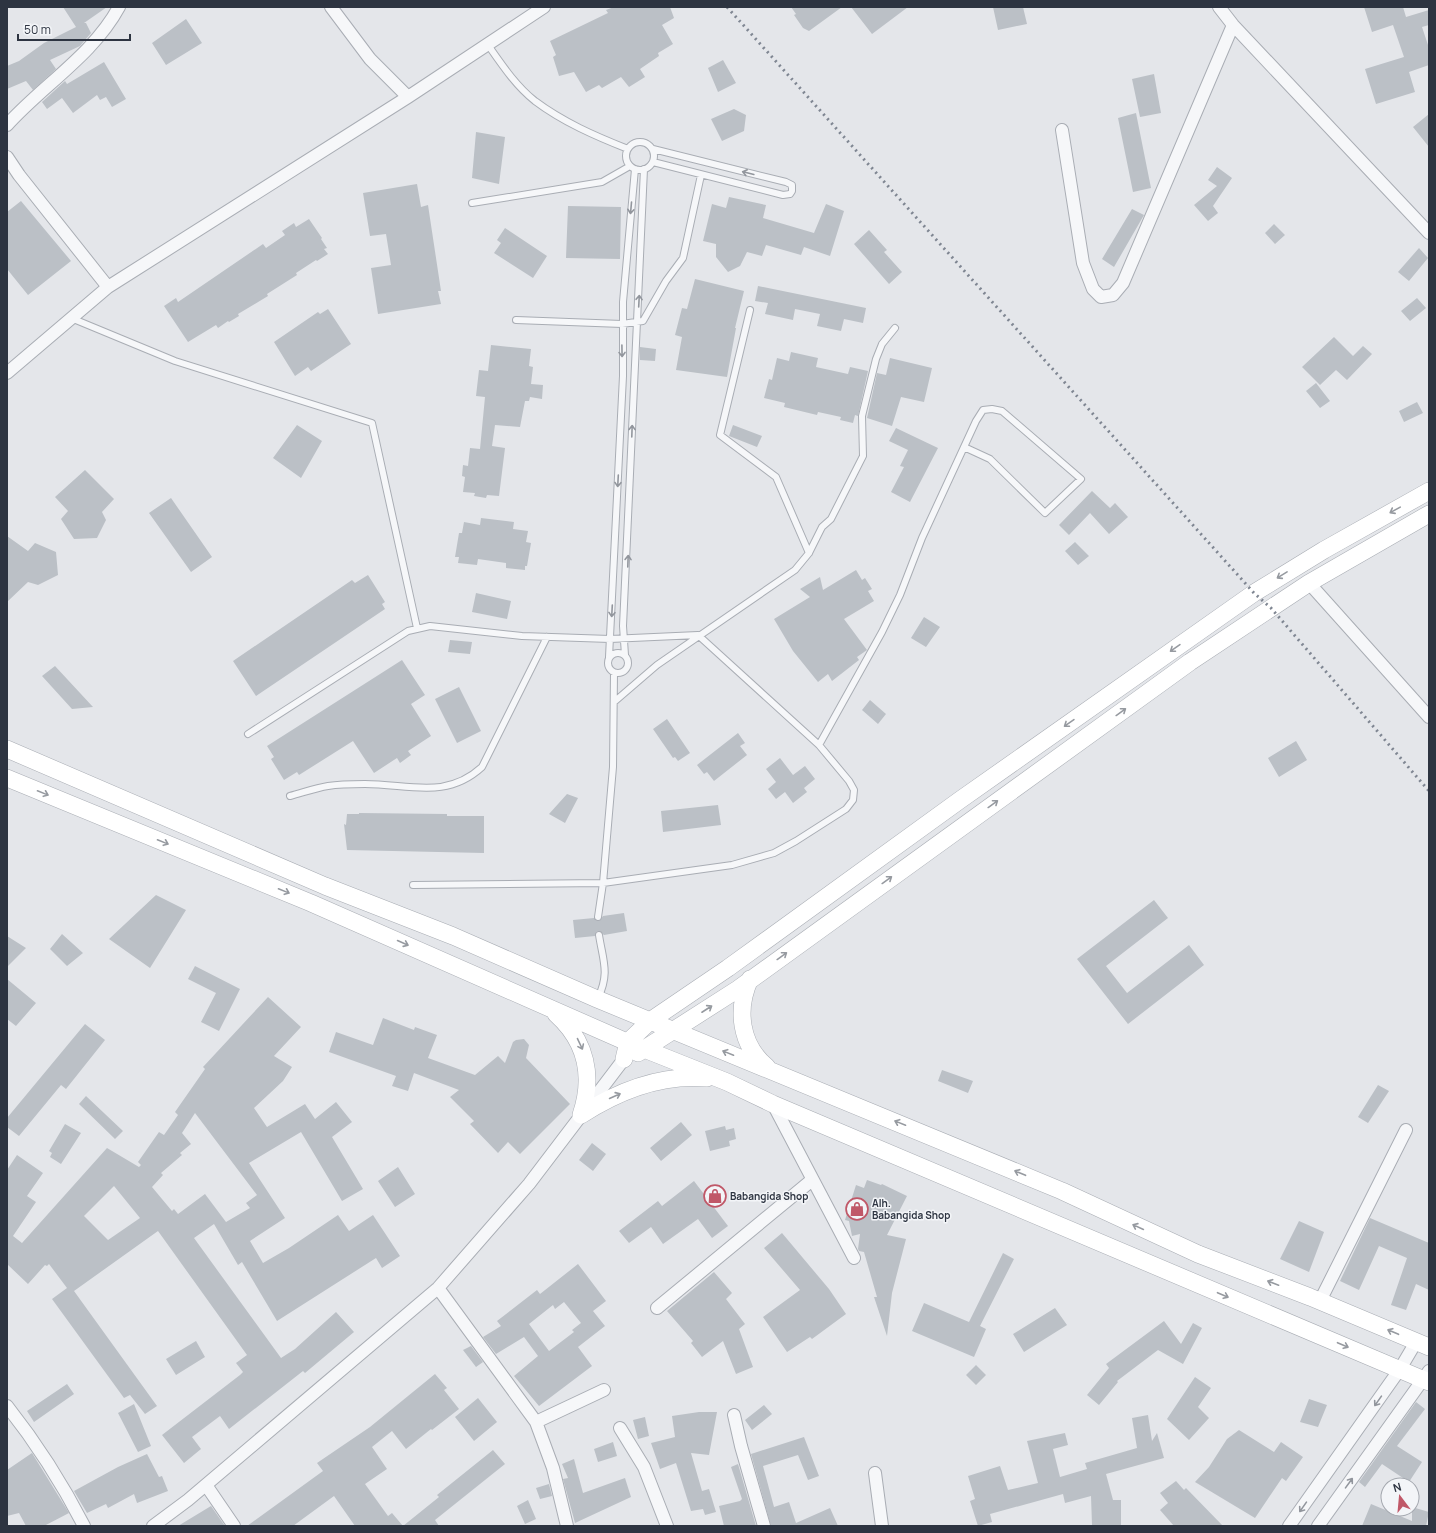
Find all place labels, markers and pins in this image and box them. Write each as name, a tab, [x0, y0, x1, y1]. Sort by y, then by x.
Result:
shop icon: Babangida Shop	[702, 1183, 728, 1209]
place label: Babangida Shop	[730, 1189, 808, 1203]
shop icon: Alh. Babangida Shop	[844, 1196, 870, 1222]
place label: Alh. Babangida Shop	[872, 1196, 950, 1222]

